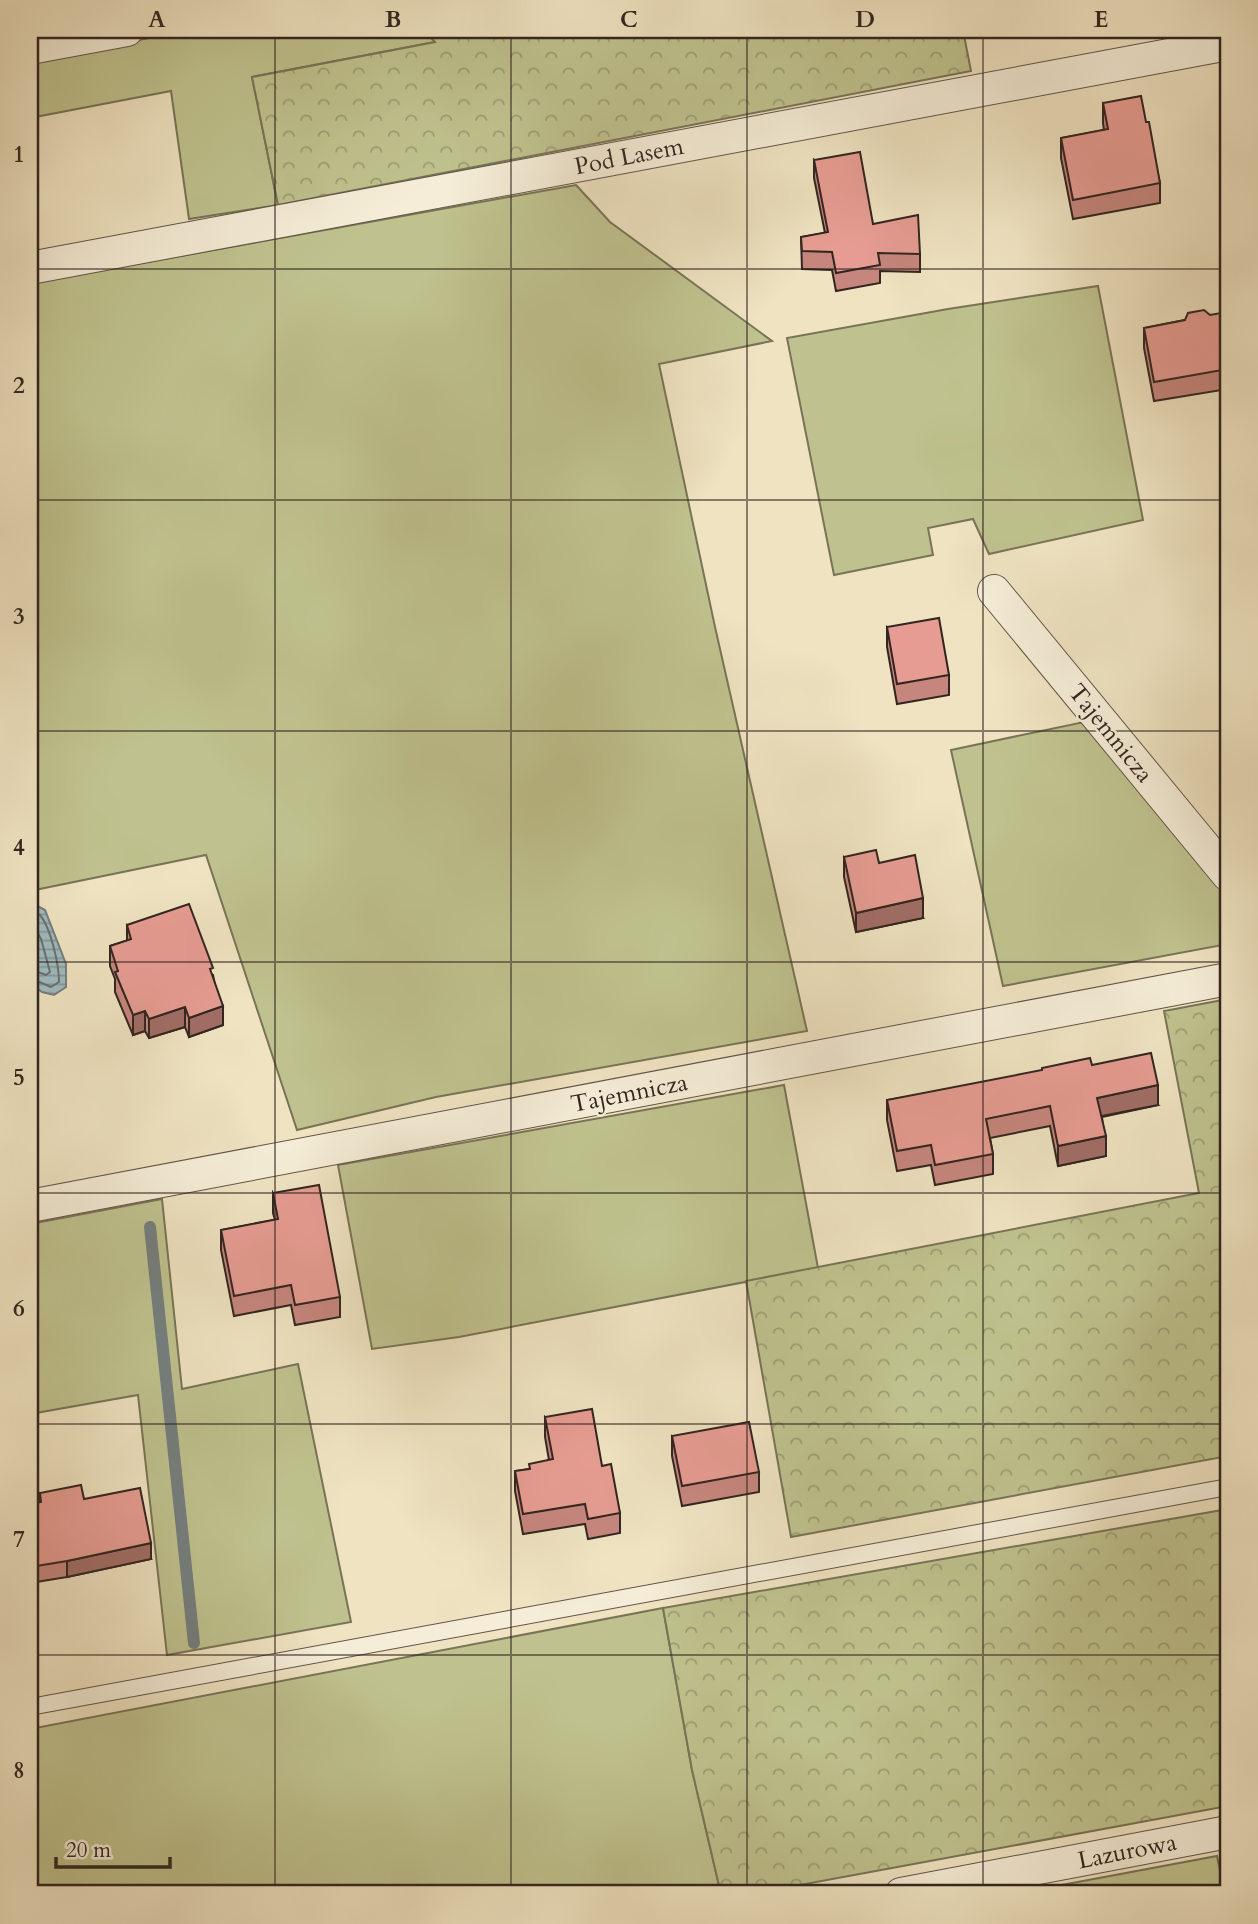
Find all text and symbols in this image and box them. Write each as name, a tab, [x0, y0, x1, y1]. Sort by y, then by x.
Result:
text: A	[148, 4, 166, 35]
text: B	[385, 4, 401, 35]
text: C	[620, 4, 638, 35]
text: D	[855, 4, 875, 35]
text: E	[1094, 4, 1108, 35]
street label: Pod Lasem	[572, 130, 687, 183]
text: 1	[13, 139, 25, 170]
text: 2	[13, 370, 25, 401]
text: 3	[13, 601, 25, 632]
street label: Tajemnicza	[1061, 677, 1161, 790]
text: 4	[13, 832, 25, 863]
text: 5	[13, 1062, 25, 1093]
street label: Tajemnicza	[568, 1066, 691, 1121]
text: 6	[13, 1293, 25, 1324]
text: 7	[13, 1524, 25, 1555]
text: 8	[13, 1755, 25, 1786]
scale bar	[56, 1826, 170, 1870]
street label: Lazurowa	[1075, 1826, 1180, 1877]
text: 20 m	[66, 1836, 111, 1865]

